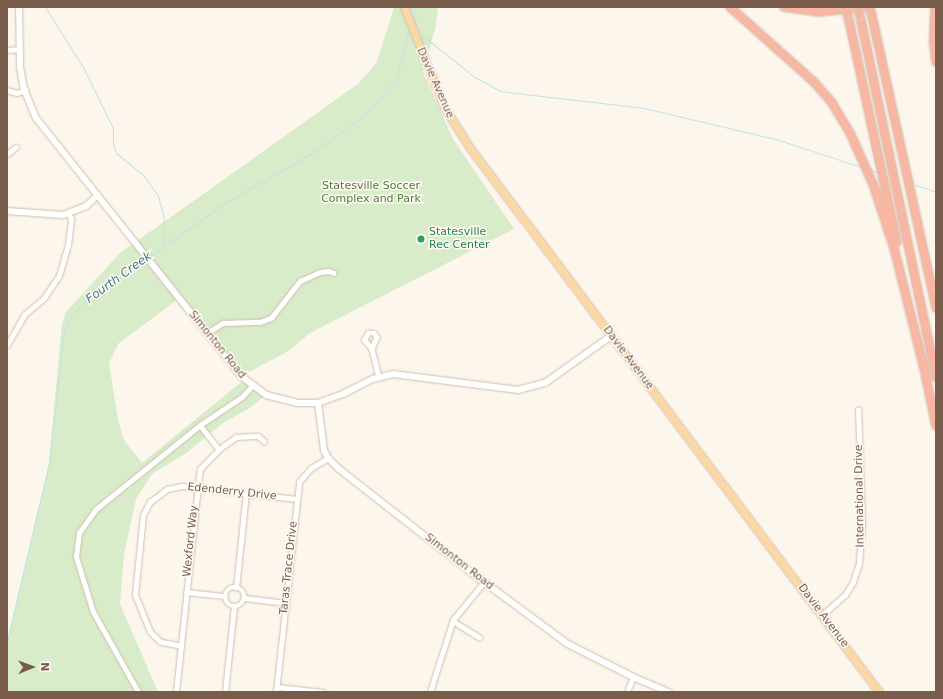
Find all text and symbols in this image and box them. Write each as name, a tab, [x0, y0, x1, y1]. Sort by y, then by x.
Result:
street label: Davie Avenue	[414, 46, 456, 120]
park label: Statesville Soccer Complex and Park	[321, 180, 421, 206]
place label: Statesville Rec Center	[429, 226, 489, 252]
marker: Statesville Rec Center	[416, 234, 426, 244]
water label: Fourth Creek	[83, 249, 155, 307]
street label: Simonton Road	[186, 308, 248, 382]
street label: Davie Avenue	[600, 324, 656, 392]
street label: International Drive	[853, 444, 867, 548]
street label: Edenderry Drive	[187, 481, 277, 503]
street label: Wexford Way	[181, 504, 201, 578]
street label: Taras Trace Drive	[278, 521, 300, 615]
street label: Simonton Road	[422, 531, 496, 593]
street label: Davie Avenue	[795, 582, 851, 650]
north arrow	[12, 647, 52, 687]
text: N	[38, 662, 51, 672]

